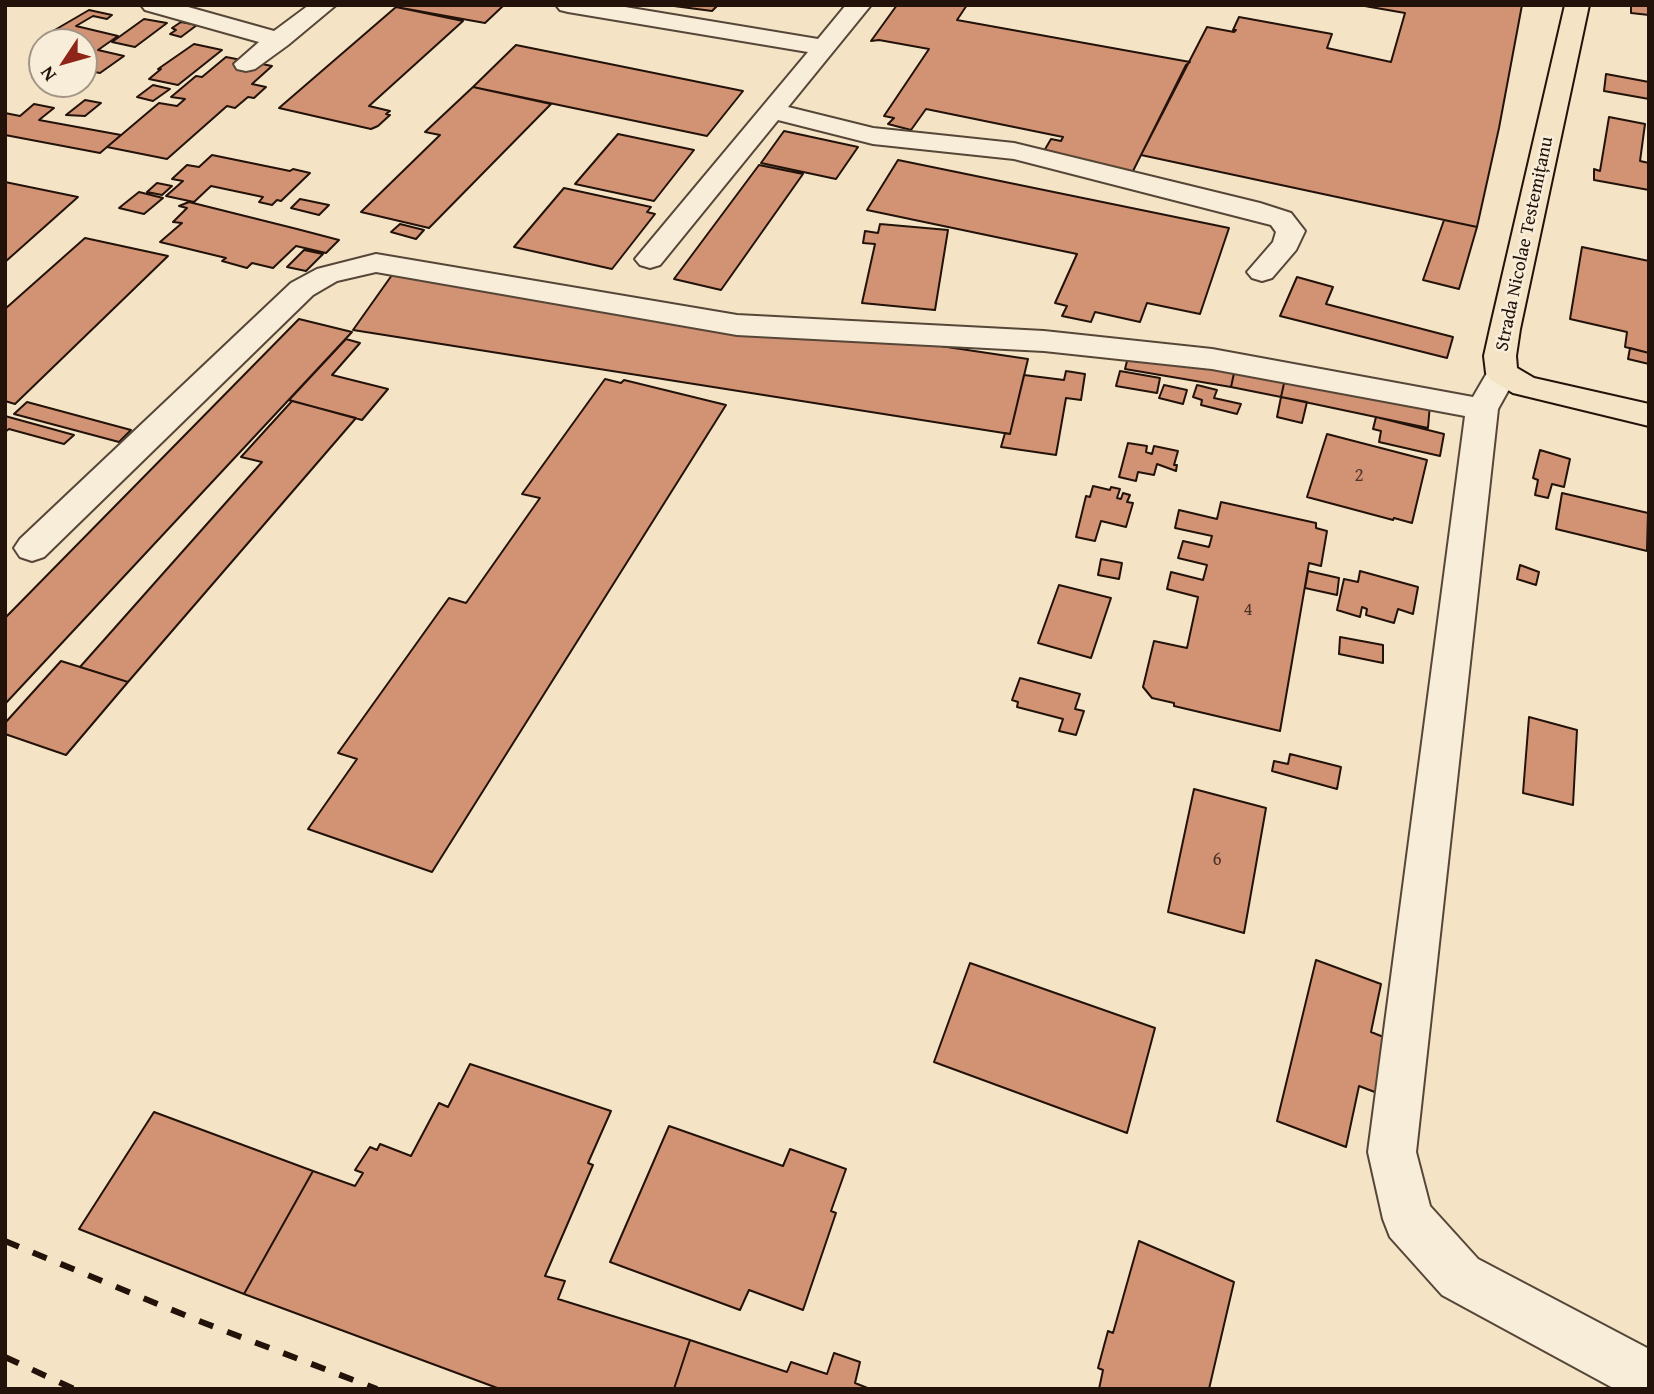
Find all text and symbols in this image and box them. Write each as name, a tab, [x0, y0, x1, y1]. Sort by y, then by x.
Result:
north arrow	[28, 28, 98, 98]
text: N	[33, 61, 63, 88]
street label: Strada Nicolae Testemițanu	[1491, 135, 1559, 353]
house number: 2	[1354, 465, 1364, 487]
house number: 4	[1243, 599, 1253, 621]
house number: 6	[1212, 849, 1222, 871]

